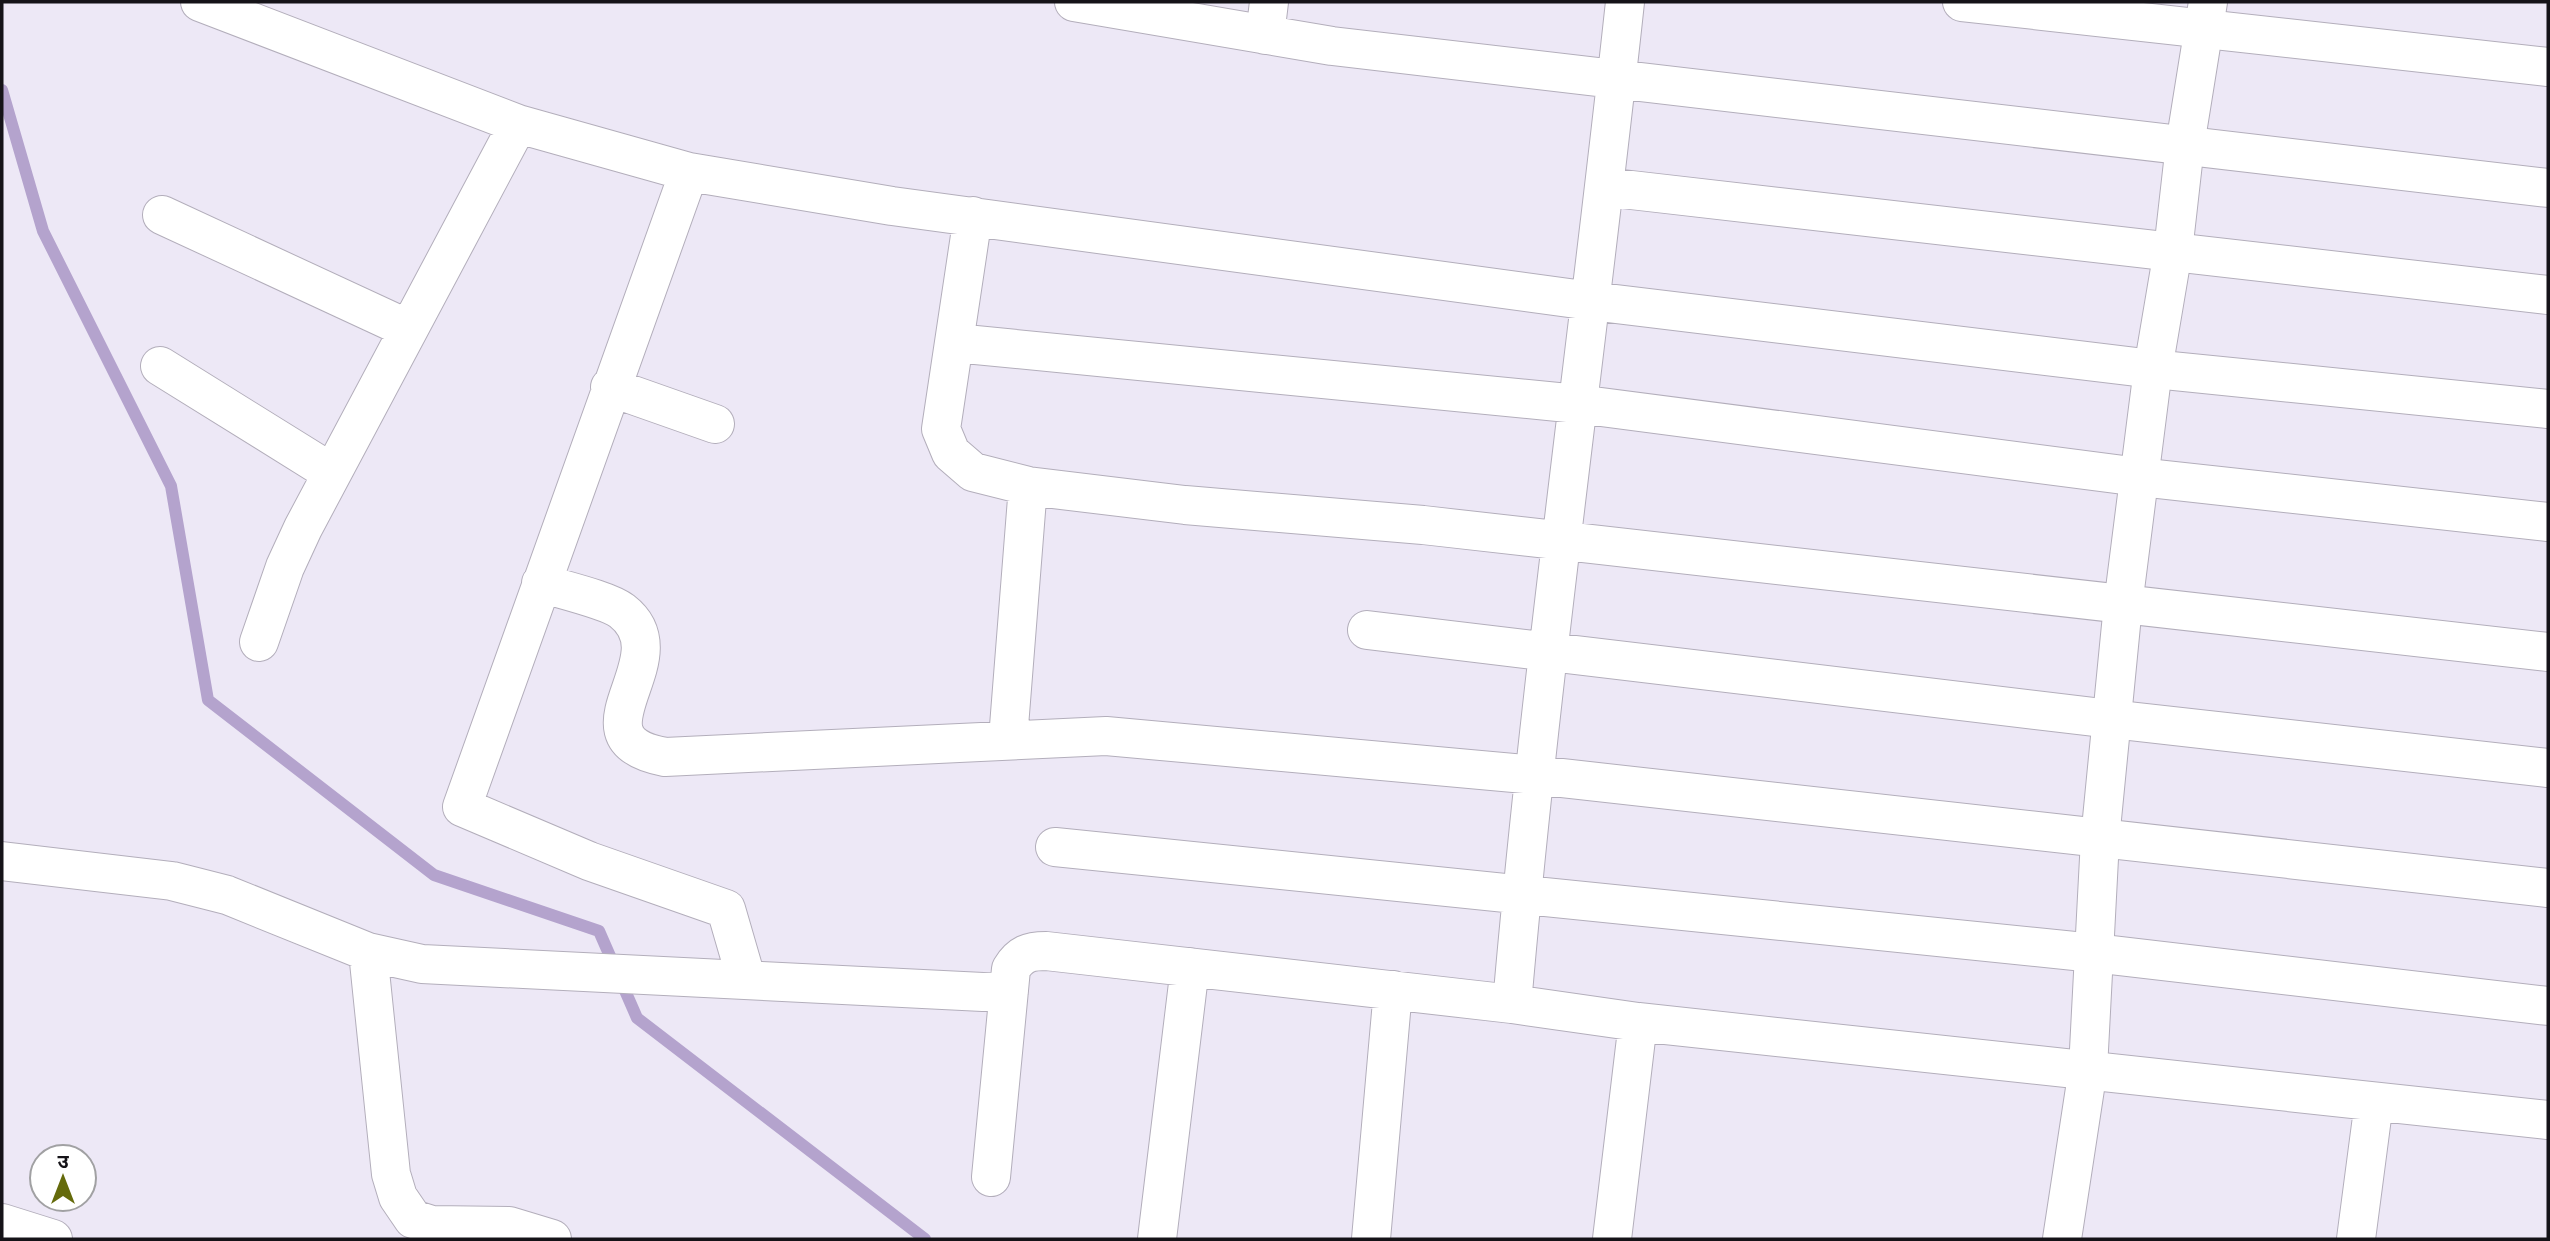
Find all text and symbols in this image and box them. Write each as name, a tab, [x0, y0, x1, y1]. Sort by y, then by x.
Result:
north arrow	[28, 1143, 98, 1213]
text: उ	[57, 1150, 69, 1172]

